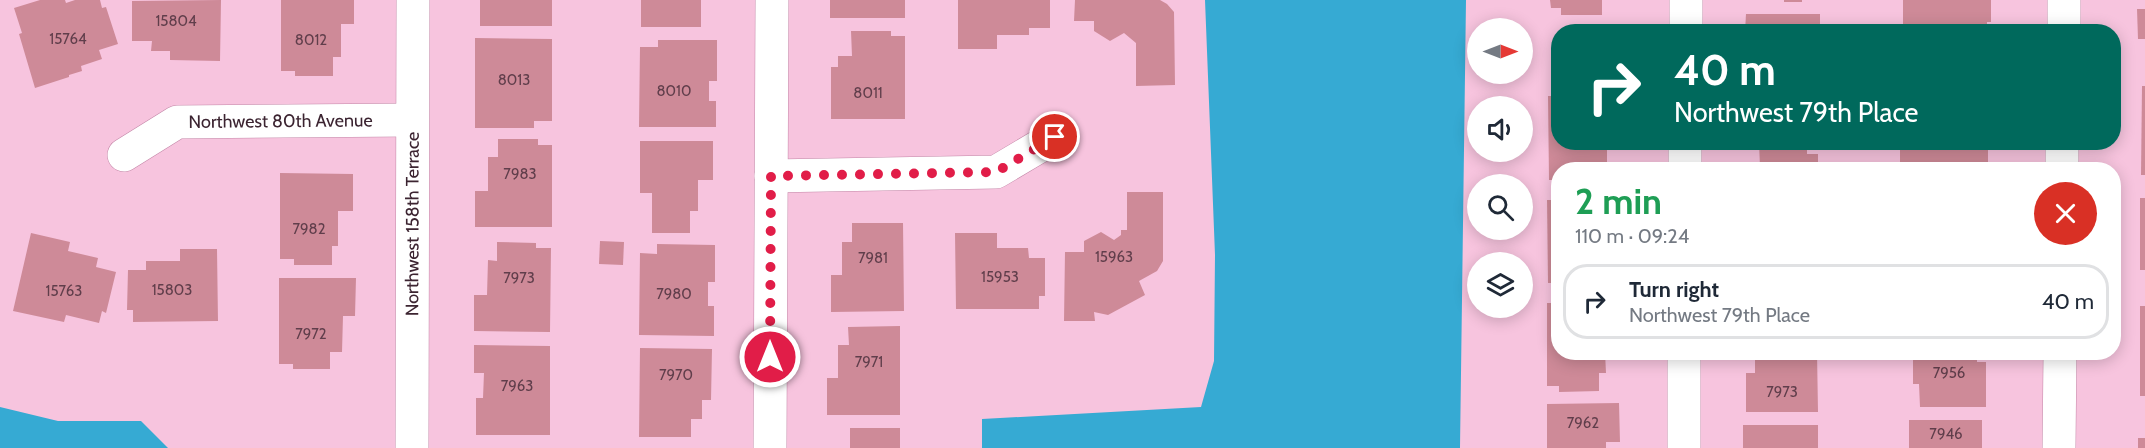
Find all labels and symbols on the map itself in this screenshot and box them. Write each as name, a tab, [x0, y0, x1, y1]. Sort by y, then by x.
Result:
house number: 15804	[155, 12, 197, 30]
north arrow	[1467, 18, 1533, 84]
house number: 15764	[49, 30, 87, 48]
house number: 8012	[295, 31, 327, 49]
house number: 8013	[498, 71, 530, 89]
house number: 8010	[657, 82, 691, 100]
house number: 8011	[853, 84, 883, 102]
street label: Northwest 80th Avenue	[188, 109, 373, 133]
pin	[1029, 111, 1080, 162]
street label: Northwest 158th Terrace	[401, 132, 424, 316]
house number: 7983	[503, 165, 537, 183]
house number: 7982	[292, 220, 326, 238]
house number: 15963	[1095, 248, 1133, 266]
house number: 7981	[858, 249, 888, 267]
house number: 15953	[981, 268, 1019, 286]
house number: 7973	[503, 269, 535, 287]
house number: 15803	[152, 281, 192, 299]
house number: 15763	[46, 282, 82, 300]
house number: 7980	[656, 285, 692, 303]
house number: 7972	[295, 325, 327, 343]
position arrow	[738, 325, 802, 389]
house number: 7971	[855, 353, 883, 371]
house number: 7956	[1933, 364, 1965, 382]
house number: 7970	[659, 366, 693, 384]
house number: 7963	[501, 377, 533, 395]
house number: 7973	[1766, 383, 1798, 401]
house number: 7962	[1567, 414, 1599, 432]
house number: 7946	[1929, 425, 1963, 443]

